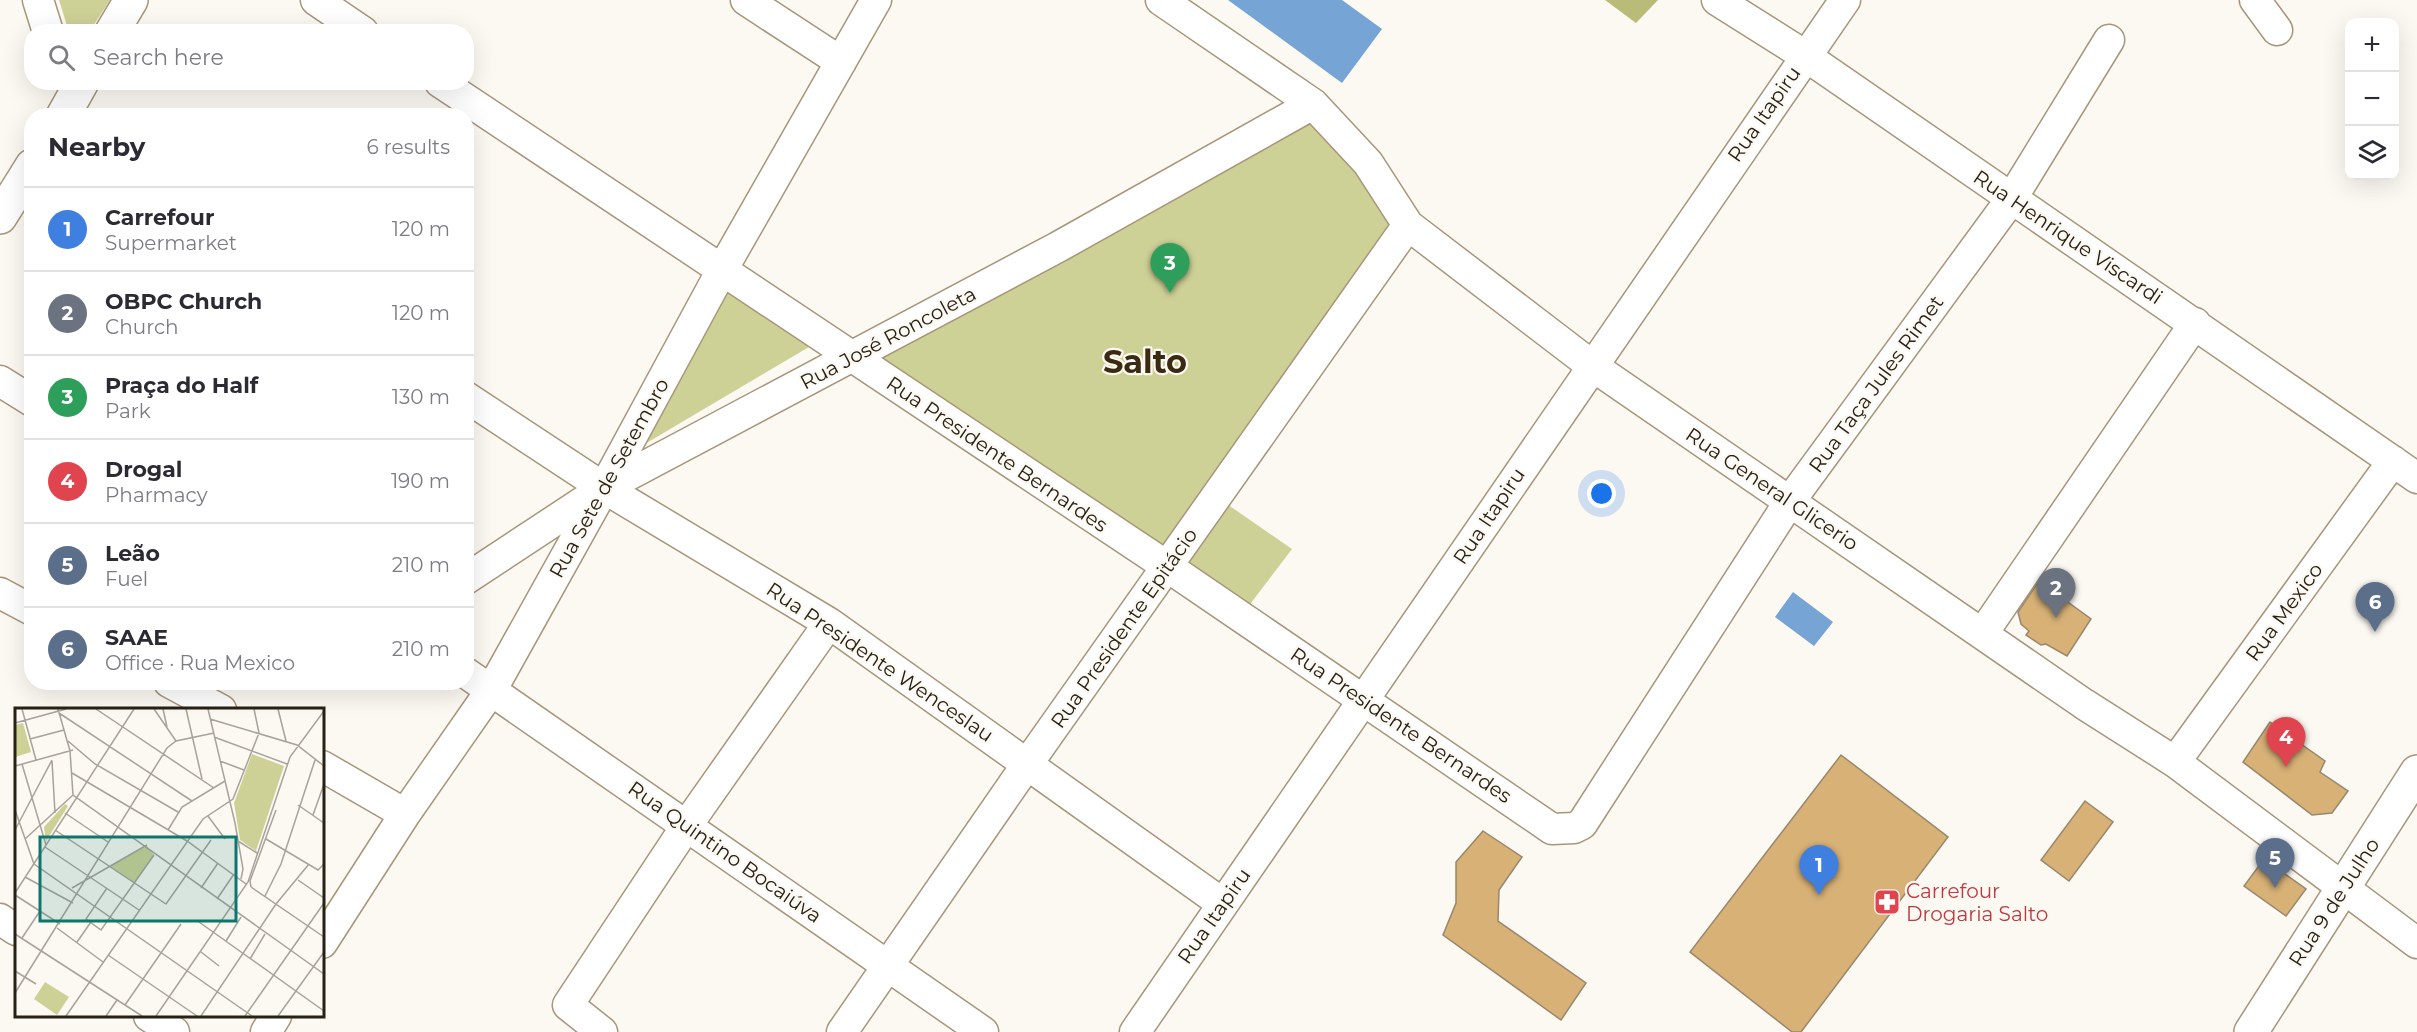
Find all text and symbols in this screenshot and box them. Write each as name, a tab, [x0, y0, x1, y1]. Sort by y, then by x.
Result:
map controls	[2345, 18, 2399, 180]
button: +	[2345, 18, 2399, 72]
search box	[24, 24, 474, 90]
icon: search	[45, 41, 78, 74]
text: Search here	[93, 44, 224, 71]
street label: Rua Itapiru	[1722, 62, 1806, 166]
button: −	[2345, 72, 2399, 126]
button: layers	[2345, 126, 2399, 180]
text: Nearby	[48, 131, 145, 163]
text: 6 results	[366, 135, 450, 159]
street label: Rua Henrique Viscardi	[1969, 165, 2167, 309]
text: Carrefour	[105, 204, 214, 231]
text: 1	[64, 217, 71, 241]
text: 120 m	[392, 217, 450, 241]
text: Supermarket	[105, 231, 237, 255]
pin: 3	[1150, 244, 1190, 293]
street label: Rua José Roncoleta	[796, 281, 980, 395]
text: OBPC Church	[105, 288, 262, 315]
street label: Rua Taça Jules Rimet	[1804, 291, 1948, 477]
text: 2	[62, 301, 73, 325]
text: 120 m	[392, 301, 450, 325]
text: Church	[105, 315, 179, 339]
district label: Salto	[1103, 342, 1187, 381]
street label: Rua Presidente Bernardes	[882, 371, 1112, 537]
text: Praça do Half	[105, 372, 258, 399]
street label: Rua Sete de Setembro	[544, 374, 674, 582]
text: 3	[62, 385, 73, 409]
text: 130 m	[392, 385, 450, 409]
text: Park	[105, 399, 151, 423]
street label: Rua General Glicerio	[1681, 422, 1863, 556]
text: Drogal	[105, 456, 182, 483]
street label: Rua Itapiru	[1448, 463, 1530, 569]
text: 4	[61, 469, 74, 493]
text: 190 m	[391, 469, 450, 493]
your location	[1587, 479, 1616, 508]
text: Pharmacy	[105, 483, 208, 507]
street label: Rua Presidente Epitácio	[1046, 523, 1202, 733]
text: Leão	[105, 540, 160, 567]
text: 5	[62, 553, 73, 577]
text: 210 m	[392, 553, 450, 577]
street label: Rua Mexico	[2240, 558, 2328, 666]
text: Fuel	[105, 567, 148, 591]
pin: 2	[2036, 568, 2076, 618]
street label: Rua Presidente Wenceslau	[762, 577, 998, 747]
pin: 6	[2356, 582, 2394, 632]
text: SAAE	[105, 624, 168, 651]
text: 6	[61, 637, 74, 661]
text: 210 m	[392, 637, 450, 661]
street label: Rua Presidente Bernardes	[1286, 642, 1516, 808]
text: Office · Rua Mexico	[105, 651, 295, 675]
inset map	[15, 708, 324, 1017]
pin: 4	[2266, 718, 2306, 767]
street label: Rua Quintino Bocaiúva	[624, 776, 826, 928]
street label: Rua 9 de Julho	[2284, 833, 2384, 971]
pin: 5	[2256, 838, 2294, 888]
pin: 1	[1800, 846, 1838, 895]
street label: Rua Itapiru	[1172, 864, 1256, 968]
place label: Carrefour Drogaria Salto	[1906, 879, 2048, 926]
pharmacy icon: Carrefour Drogaria Salto	[1872, 887, 1902, 917]

